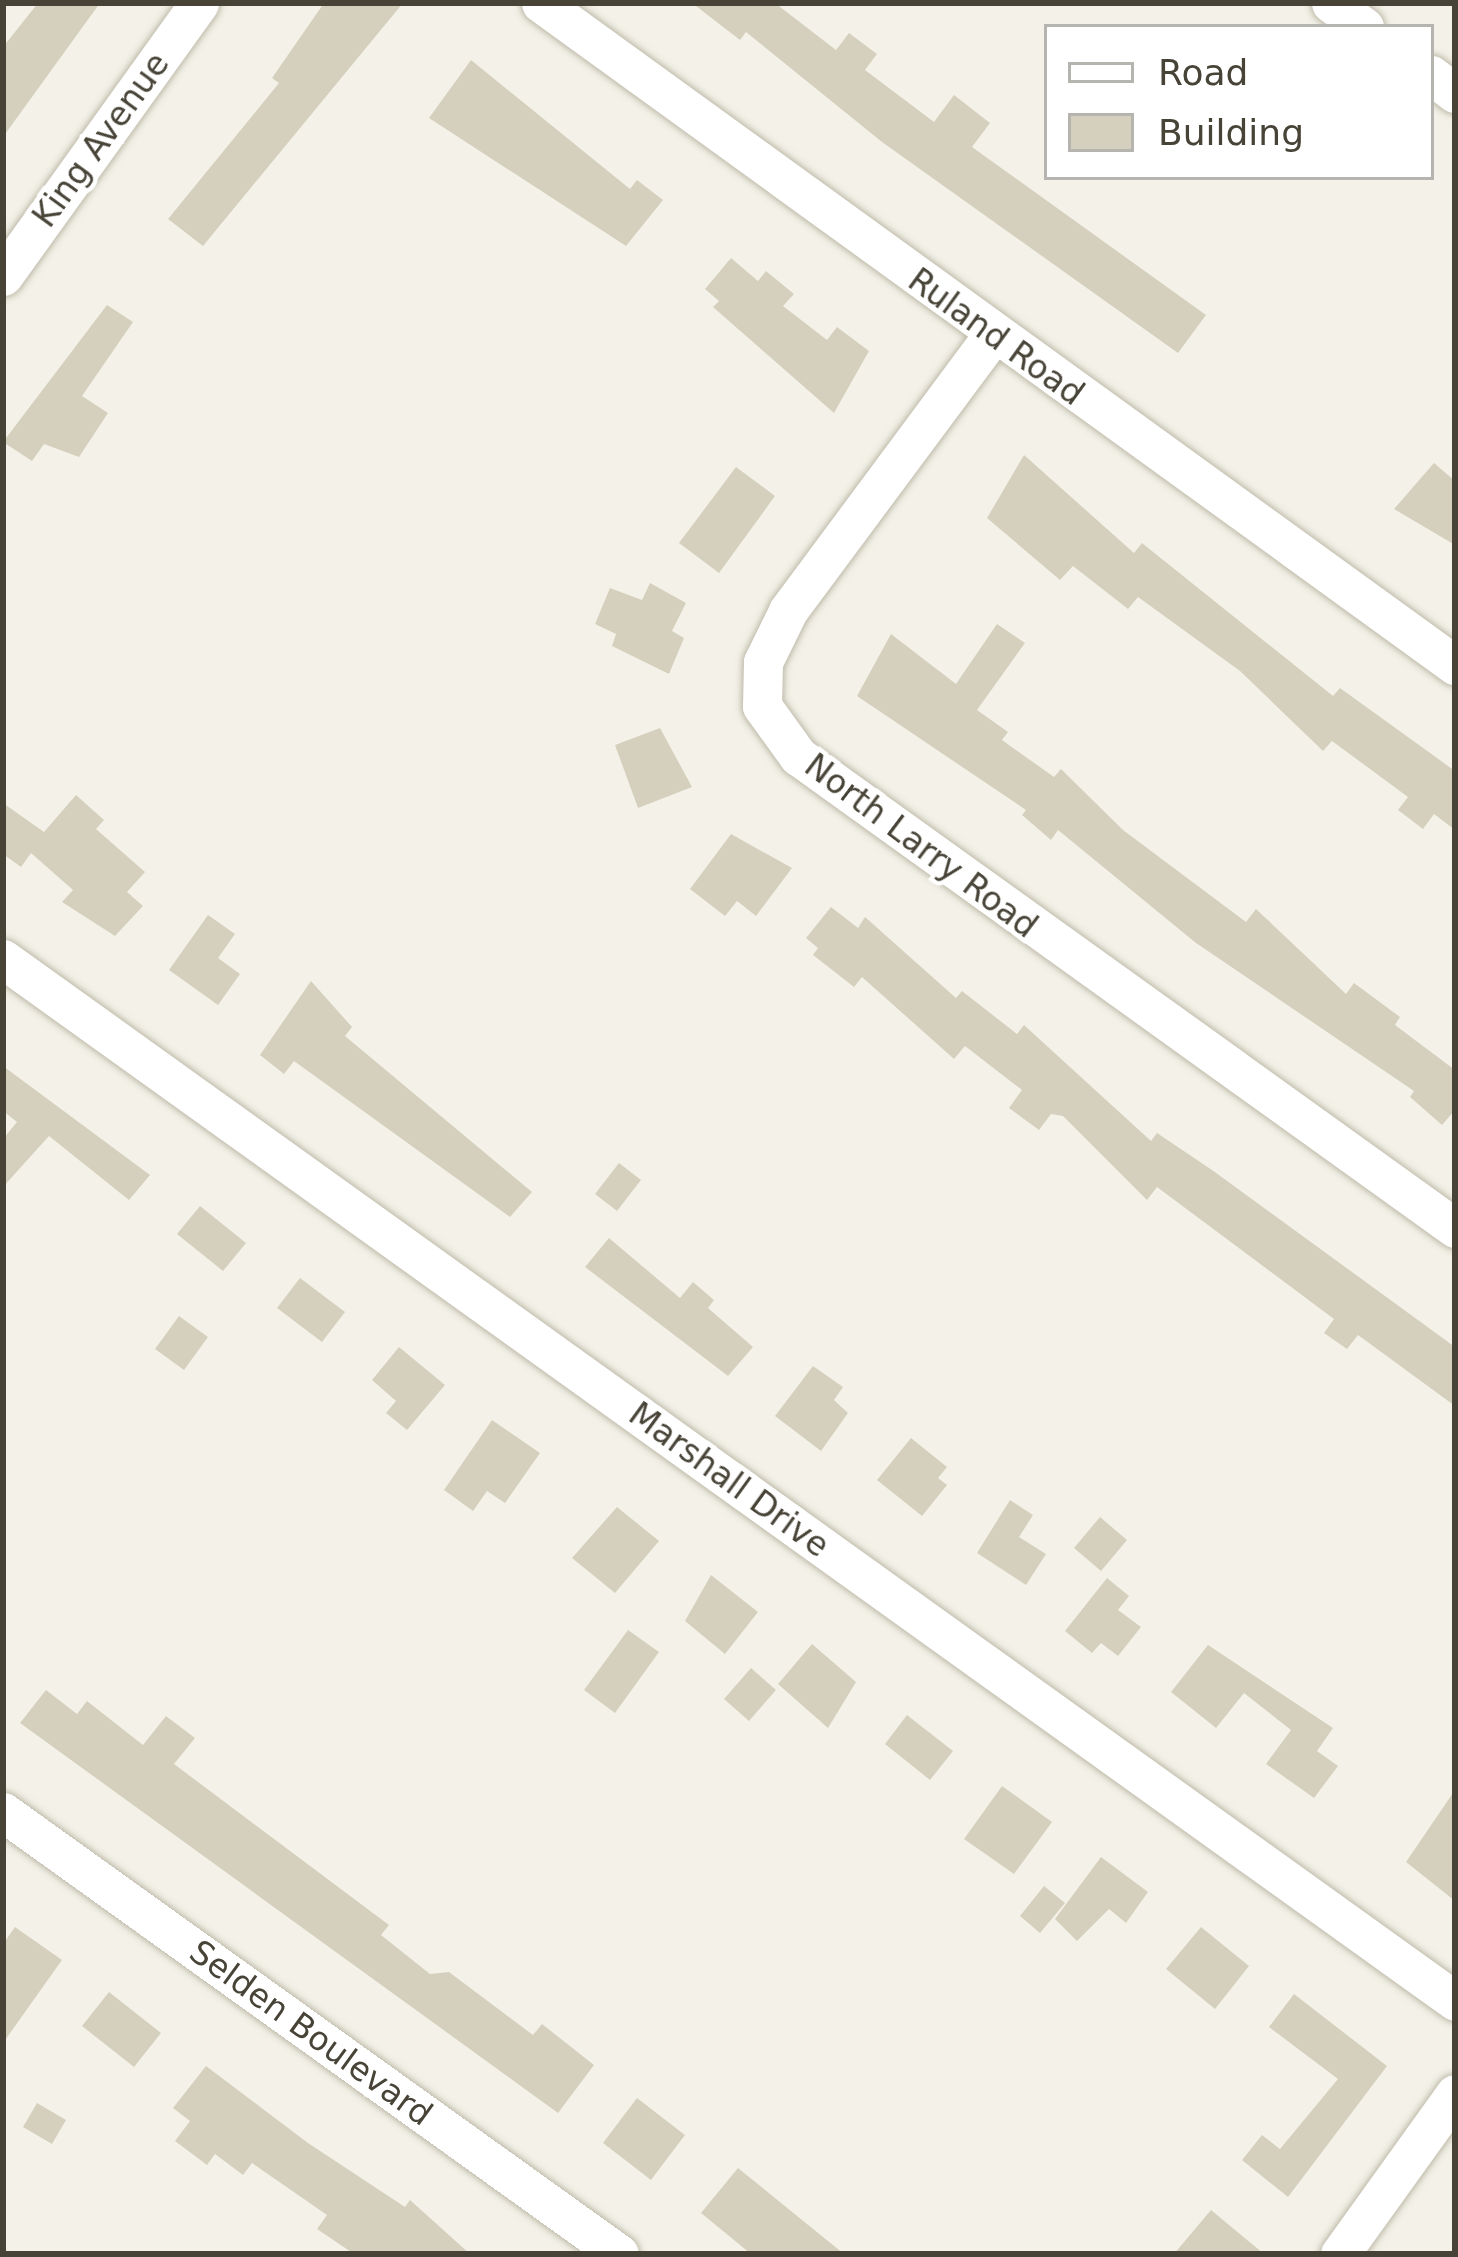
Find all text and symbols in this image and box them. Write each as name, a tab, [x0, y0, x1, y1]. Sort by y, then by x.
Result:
legend	[1044, 24, 1434, 180]
street label: King Avenue	[25, 45, 177, 235]
text: Road	[1158, 52, 1248, 93]
text: Building	[1158, 112, 1304, 153]
street label: Ruland Road	[901, 260, 1091, 414]
street label: North Larry Road	[797, 746, 1045, 946]
street label: Marshall Drive	[621, 1394, 837, 1566]
street label: Selden Boulevard	[182, 1932, 440, 2134]

